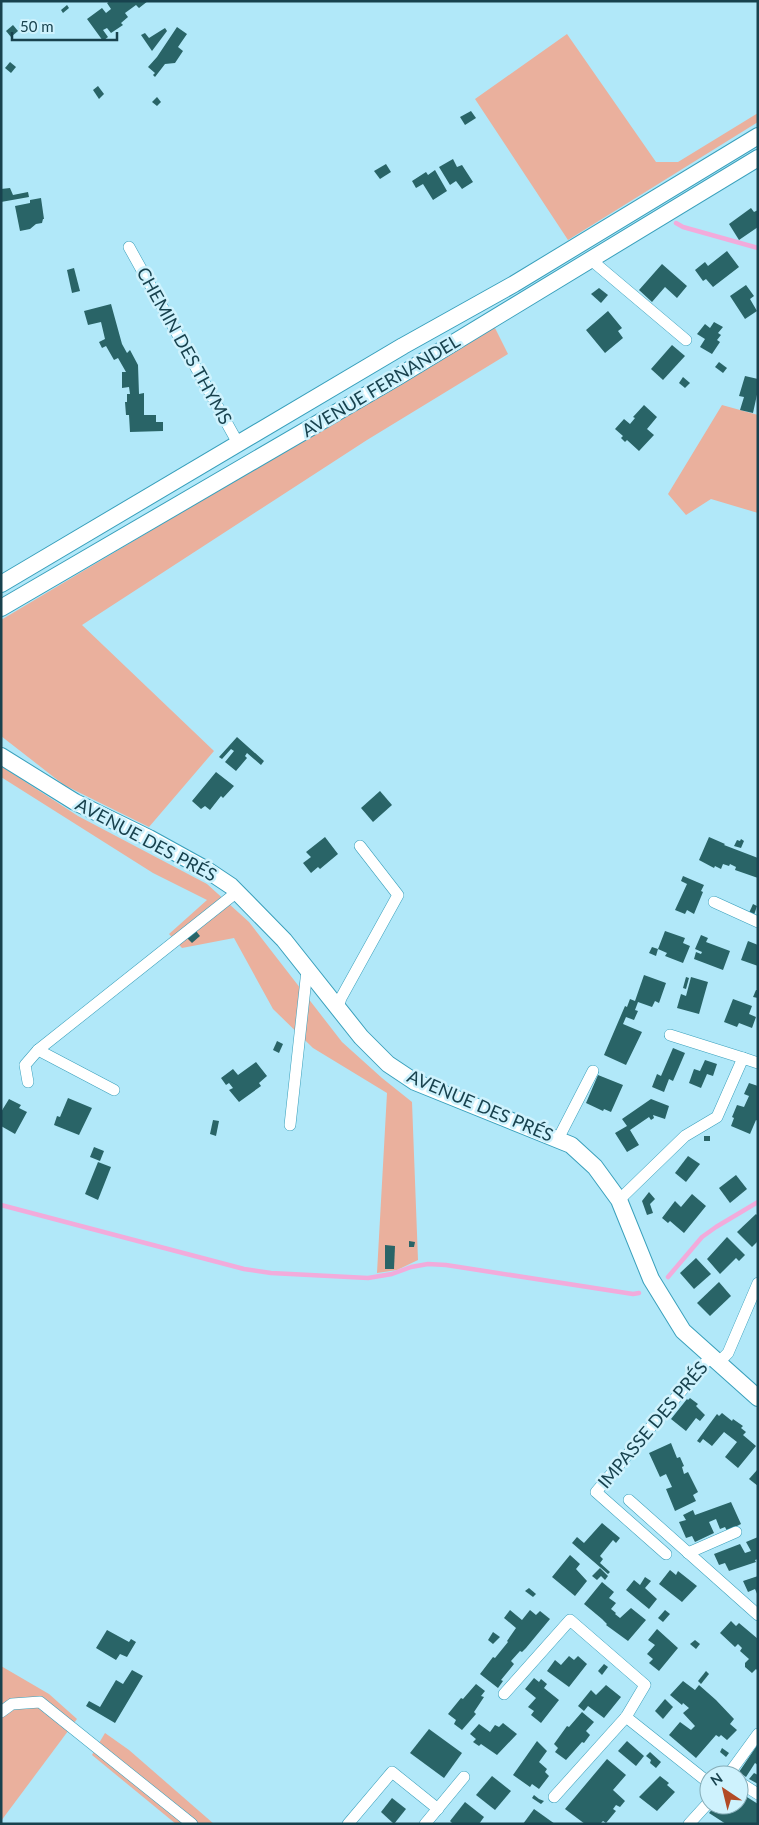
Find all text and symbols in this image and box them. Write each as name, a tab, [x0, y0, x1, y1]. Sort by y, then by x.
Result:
scale bar	[12, 10, 118, 42]
text: 50 m	[20, 17, 54, 35]
street label: CHEMIN DES THYMS	[133, 263, 237, 428]
street label: AVENUE FERNANDEL	[297, 329, 464, 441]
street label: AVENUE DES PRÉS	[72, 793, 221, 886]
street label: AVENUE DES PRÉS	[404, 1064, 557, 1146]
street label: IMPASSE DES PRÉS	[593, 1356, 712, 1492]
north arrow	[699, 1765, 749, 1815]
text: N	[707, 1769, 726, 1789]

